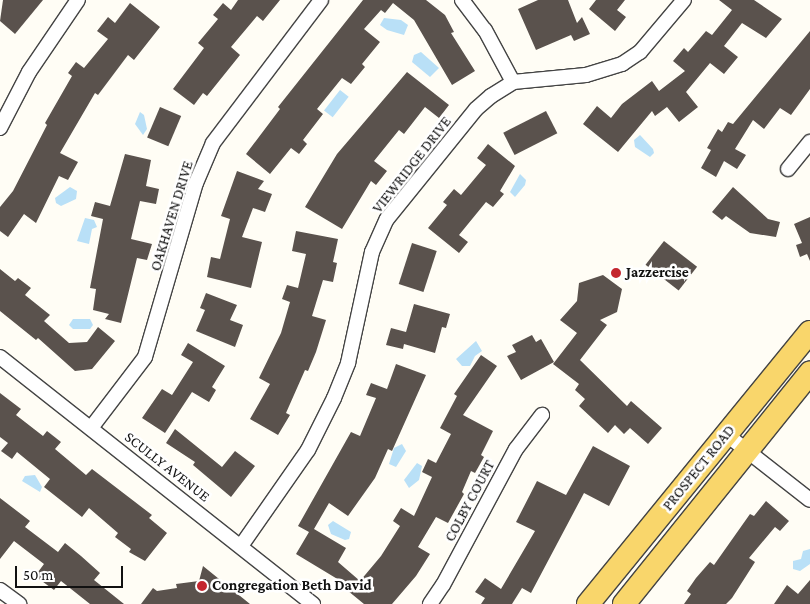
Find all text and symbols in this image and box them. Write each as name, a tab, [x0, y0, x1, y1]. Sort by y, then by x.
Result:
street label: VIEWRIDGE DRIVE	[369, 113, 455, 217]
street label: OAKHAVEN DRIVE	[147, 159, 197, 273]
place label: Jazzercise	[626, 264, 689, 282]
marker: Jazzercise	[610, 267, 622, 279]
street label: PROSPECT ROAD	[659, 422, 739, 514]
street label: SCULLY AVENUE	[121, 428, 213, 506]
street label: COLBY COURT	[441, 457, 499, 545]
scale bar	[18, 556, 125, 588]
text: 50 m	[23, 567, 53, 583]
place label: Congregation Beth David	[212, 577, 372, 595]
marker: Congregation Beth David	[196, 580, 208, 592]

